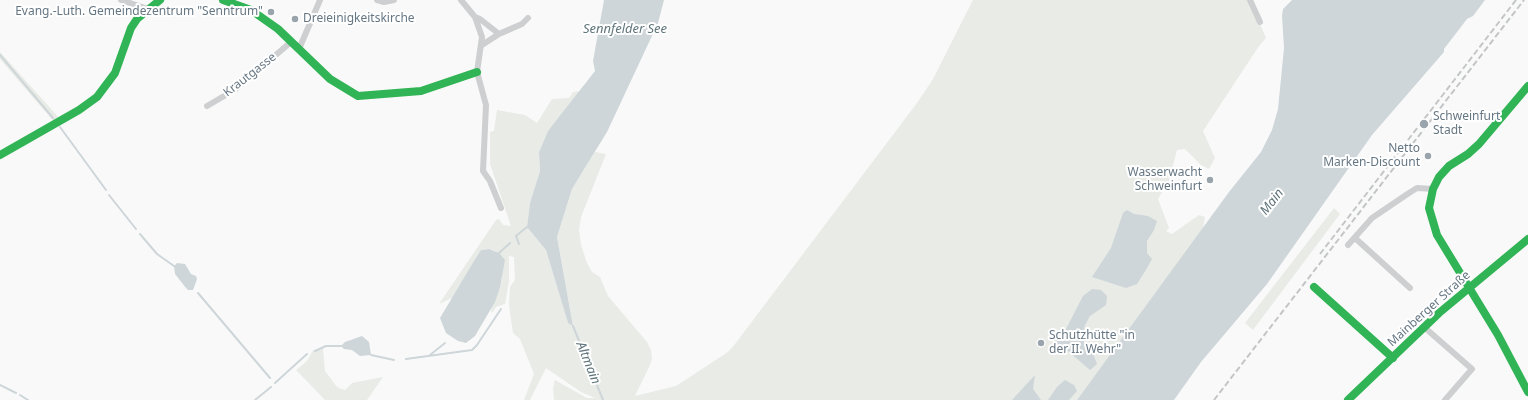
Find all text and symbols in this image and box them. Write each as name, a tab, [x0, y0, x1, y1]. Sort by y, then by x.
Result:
place label: Evang.-Luth. Gemeindezentrum "Senntrum"	[15, 5, 263, 19]
marker: Evang.-Luth. Gemeindezentrum "Senntrum"	[266, 7, 276, 17]
place label: Dreieinigkeitskirche	[303, 12, 415, 26]
marker: Dreieinigkeitskirche	[290, 14, 300, 24]
water label: Sennfelder See	[583, 21, 667, 37]
street label: Krautgasse	[221, 50, 279, 100]
place label: Schweinfurt Stadt	[1433, 110, 1500, 138]
marker: Schweinfurt Stadt	[1418, 118, 1430, 130]
place label: Netto Marken-Discount	[1323, 142, 1420, 170]
marker: Netto Marken-Discount	[1423, 151, 1433, 161]
place label: Wasserwacht Schweinfurt	[1127, 166, 1202, 194]
marker: Wasserwacht Schweinfurt	[1205, 175, 1215, 185]
water label: Main	[1257, 186, 1287, 218]
street label: Mainberger Straße	[1385, 268, 1473, 350]
place label: Schutzhütte "in der II. Wehr"	[1049, 329, 1135, 357]
marker: Schutzhütte "in der II. Wehr"	[1036, 338, 1046, 348]
water label: Altmain	[572, 339, 604, 387]

